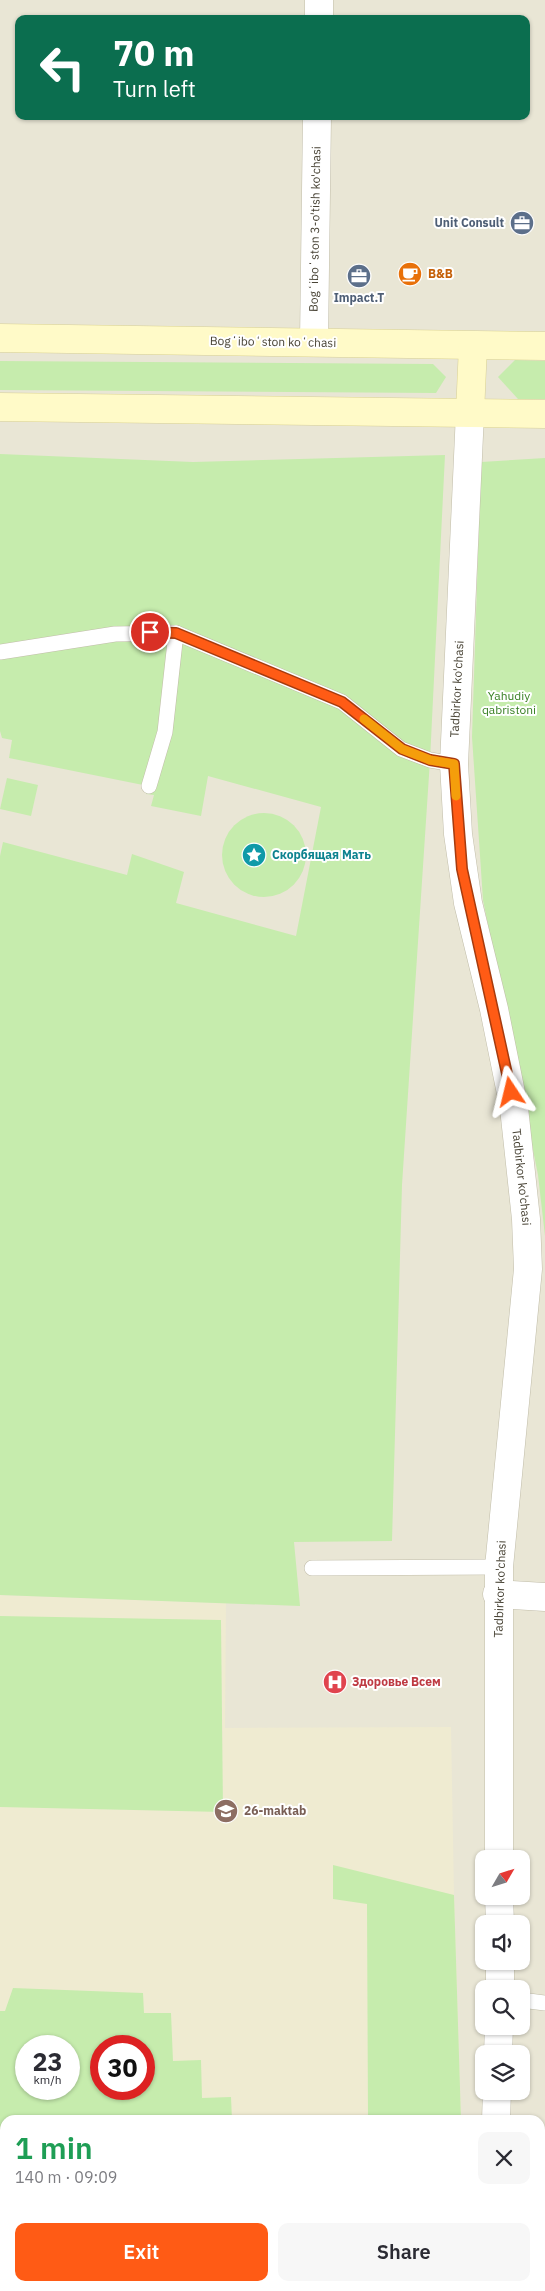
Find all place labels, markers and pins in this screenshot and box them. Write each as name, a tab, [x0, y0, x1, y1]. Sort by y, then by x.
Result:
office icon: Unit Consult	[509, 210, 535, 236]
place label: Unit Consult	[435, 215, 504, 230]
cafe icon: B&B	[397, 261, 423, 287]
office icon: Impact.T	[346, 263, 372, 289]
place label: B&B	[428, 266, 453, 281]
place label: Impact.T	[334, 290, 384, 305]
pin	[129, 611, 171, 653]
place icon: Скорбящая Мать	[241, 842, 267, 868]
place label: Скорбящая Мать	[272, 847, 371, 862]
hospital icon: Здоровье Всем	[322, 1669, 348, 1695]
place label: Здоровье Всем	[352, 1674, 441, 1689]
school or university icon: 26-maktab	[213, 1798, 239, 1824]
place label: 26-maktab	[244, 1803, 306, 1818]

